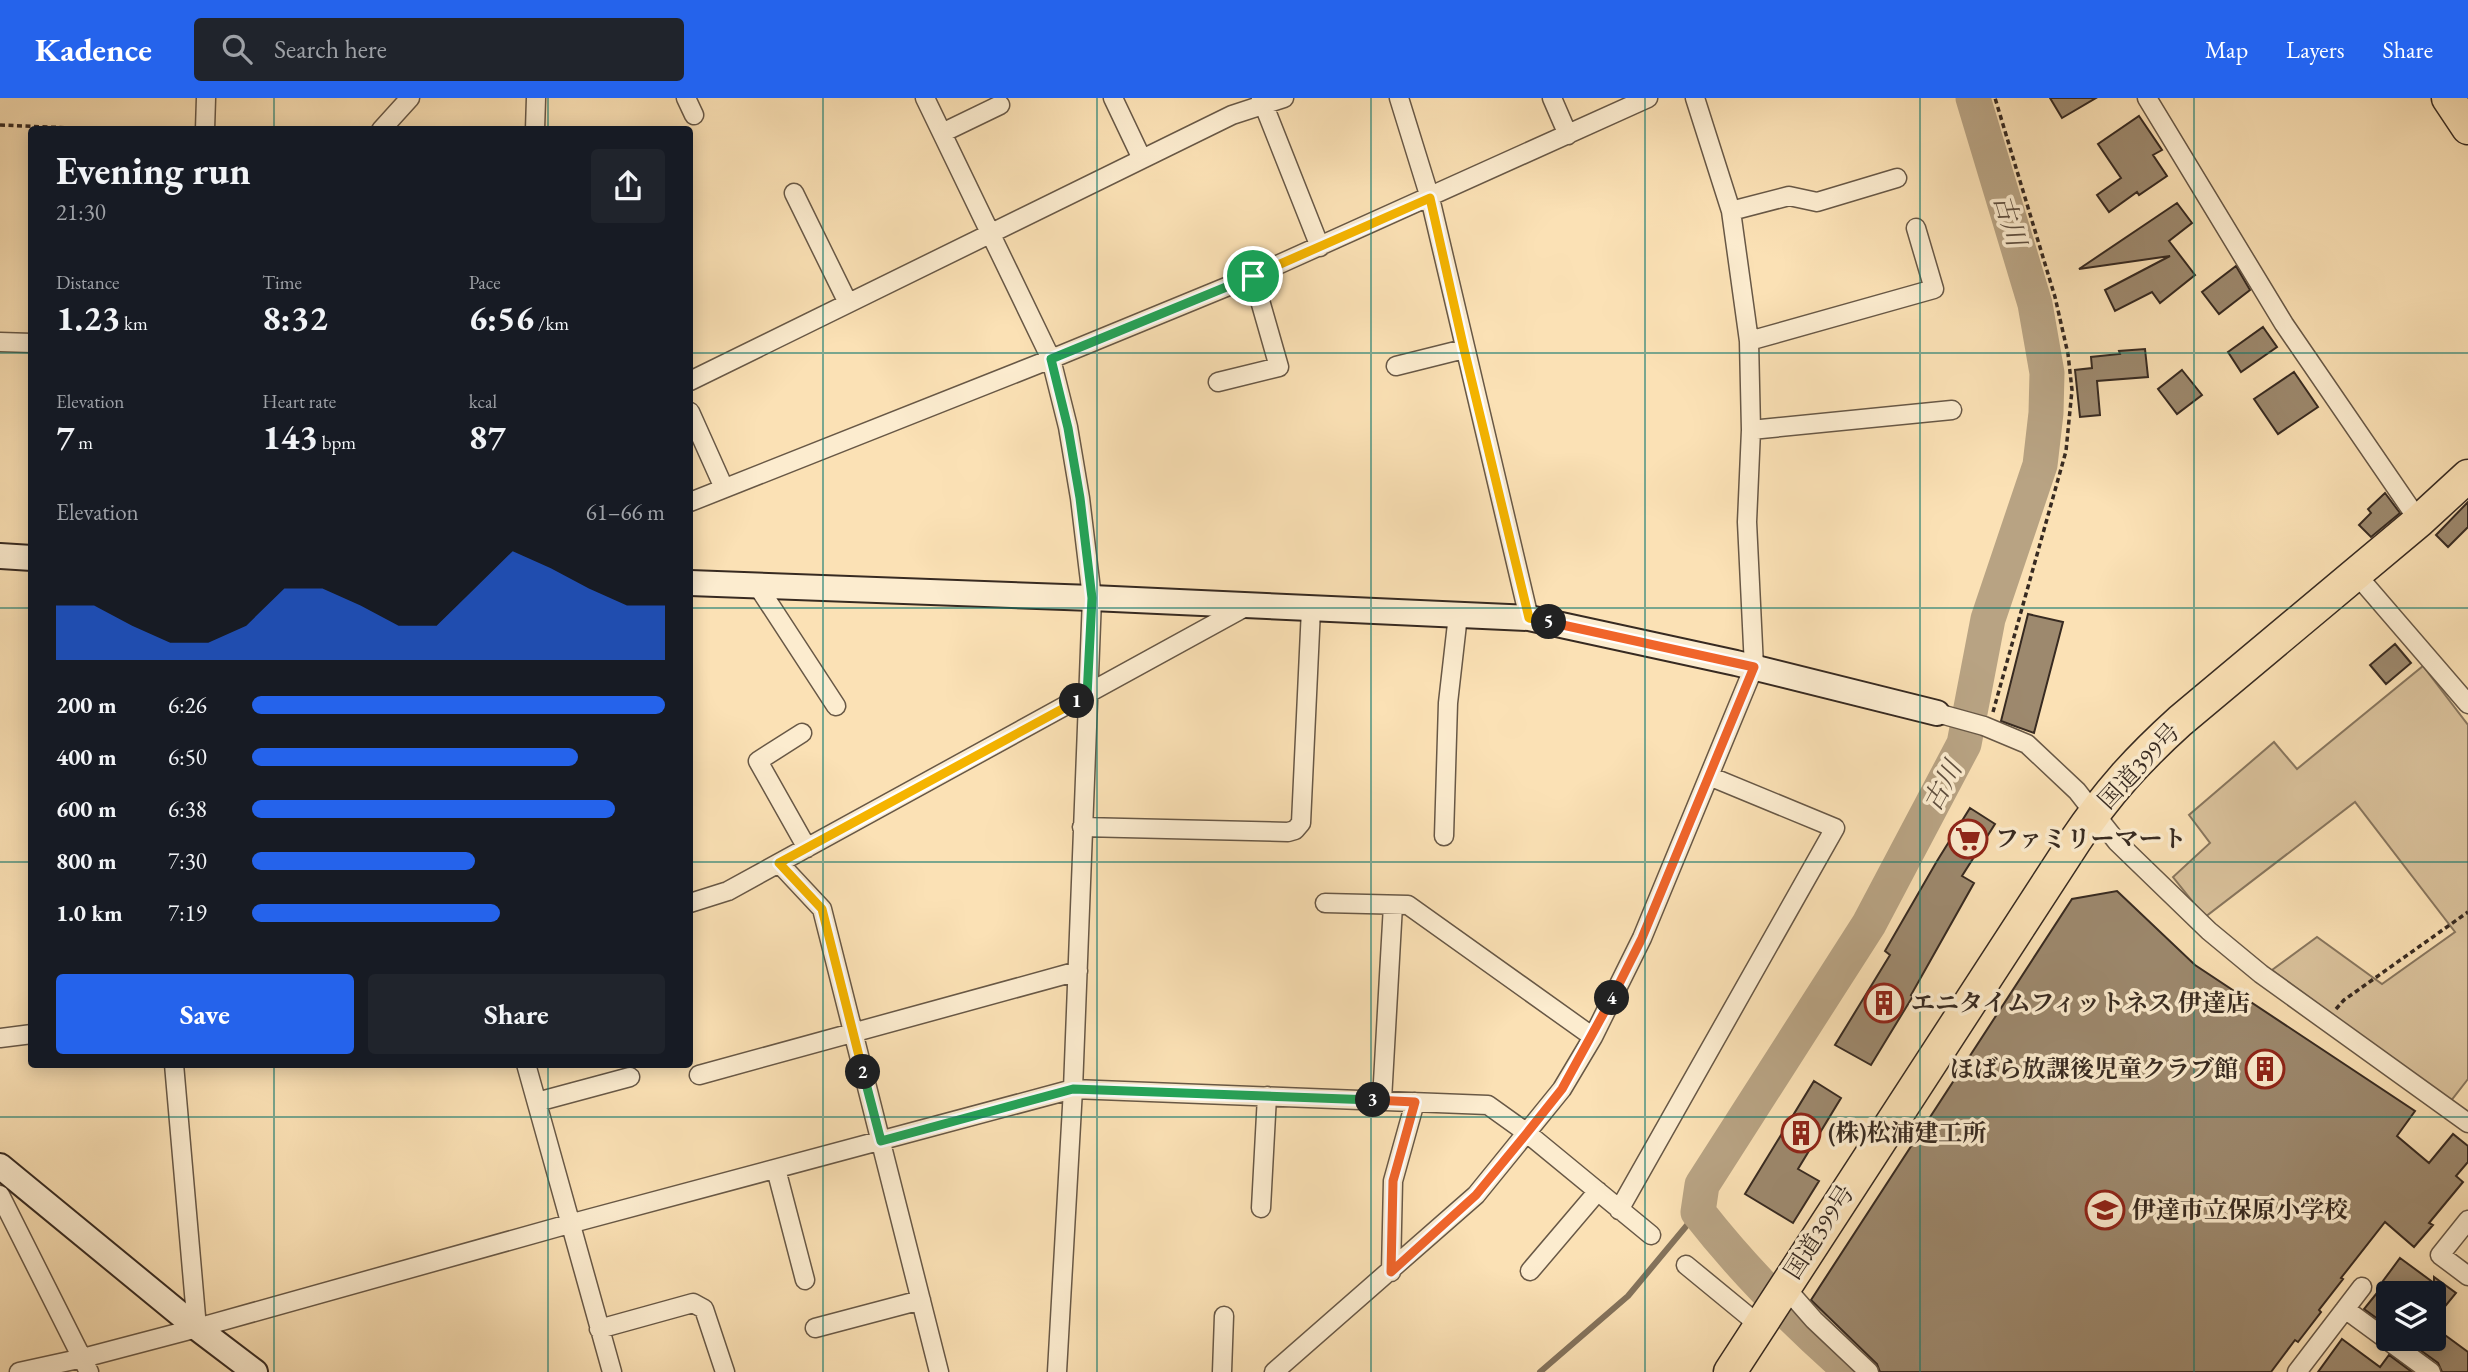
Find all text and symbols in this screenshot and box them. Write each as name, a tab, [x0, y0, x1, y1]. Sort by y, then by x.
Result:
search box	[194, 18, 684, 81]
text: Kadence	[35, 28, 152, 71]
icon: search	[218, 30, 256, 68]
text: Search here	[274, 32, 387, 66]
text: Map	[2205, 34, 2248, 65]
text: Layers	[2286, 34, 2345, 65]
text: Share	[2383, 34, 2433, 65]
text: Evening run	[56, 146, 251, 195]
button: share	[591, 149, 665, 223]
water label: 古川	[1986, 190, 2035, 253]
text: 21:30	[56, 197, 106, 227]
pin	[1223, 246, 1283, 306]
icon: arrive	[1234, 257, 1272, 295]
text: Distance	[56, 270, 119, 295]
text: Time	[262, 270, 302, 295]
text: Pace	[469, 270, 501, 295]
text: 1.23	[56, 295, 120, 340]
text: 8:32	[262, 295, 328, 340]
text: 6:56	[469, 295, 534, 340]
text: km	[120, 311, 148, 336]
text: /km	[534, 311, 569, 336]
text: Elevation	[56, 389, 124, 414]
text: Heart rate	[262, 389, 336, 414]
text: kcal	[469, 389, 497, 414]
text: 7	[56, 414, 75, 459]
text: 143	[262, 414, 318, 459]
text: 87	[469, 414, 506, 459]
text: m	[75, 430, 93, 455]
text: bpm	[318, 430, 356, 455]
text: Elevation	[56, 497, 139, 527]
text: 61–66 m	[586, 497, 665, 527]
pin: 5	[1532, 604, 1566, 640]
text: 5	[1543, 609, 1554, 634]
pin: 1	[1060, 684, 1094, 718]
text: 1	[1071, 688, 1082, 713]
text: 200 m	[56, 690, 117, 720]
text: 6:26	[168, 690, 207, 720]
street label: 国道399号	[2091, 716, 2186, 815]
text: 400 m	[56, 742, 117, 772]
text: 6:50	[168, 742, 207, 772]
water label: 古川	[1915, 752, 1971, 817]
text: 600 m	[56, 794, 117, 824]
text: 6:38	[168, 794, 207, 824]
supermarket icon: ファミリーマート	[1947, 818, 1989, 860]
place label: ファミリーマート	[1995, 823, 2187, 854]
text: 800 m	[56, 846, 117, 876]
text: 7:30	[168, 846, 207, 876]
text: 1.0 km	[56, 898, 123, 928]
text: 7:19	[168, 898, 207, 928]
button: Save	[56, 974, 354, 1054]
button: Share	[368, 974, 665, 1054]
pin: 4	[1594, 981, 1630, 1016]
building icon: エニタイムフィットネス 伊達店	[1863, 982, 1905, 1024]
text: 4	[1606, 985, 1617, 1010]
place label: エニタイムフィットネス 伊達店	[1911, 987, 2250, 1018]
building icon: ほばら放課後児童クラブ館	[2244, 1048, 2286, 1090]
place label: ほばら放課後児童クラブ館	[1950, 1053, 2238, 1084]
pin: 2	[846, 1054, 880, 1090]
text: 2	[857, 1059, 868, 1084]
pin: 3	[1356, 1082, 1390, 1118]
text: 3	[1367, 1087, 1378, 1112]
building icon: (株)松浦建工所	[1780, 1112, 1822, 1154]
place label: (株)松浦建工所	[1828, 1117, 1987, 1148]
street label: 国道399号	[1777, 1179, 1861, 1285]
school or university icon: 伊達市立保原小学校	[2084, 1189, 2126, 1231]
place label: 伊達市立保原小学校	[2132, 1194, 2348, 1225]
map controls	[2376, 1281, 2446, 1351]
button: layers	[2376, 1281, 2446, 1351]

